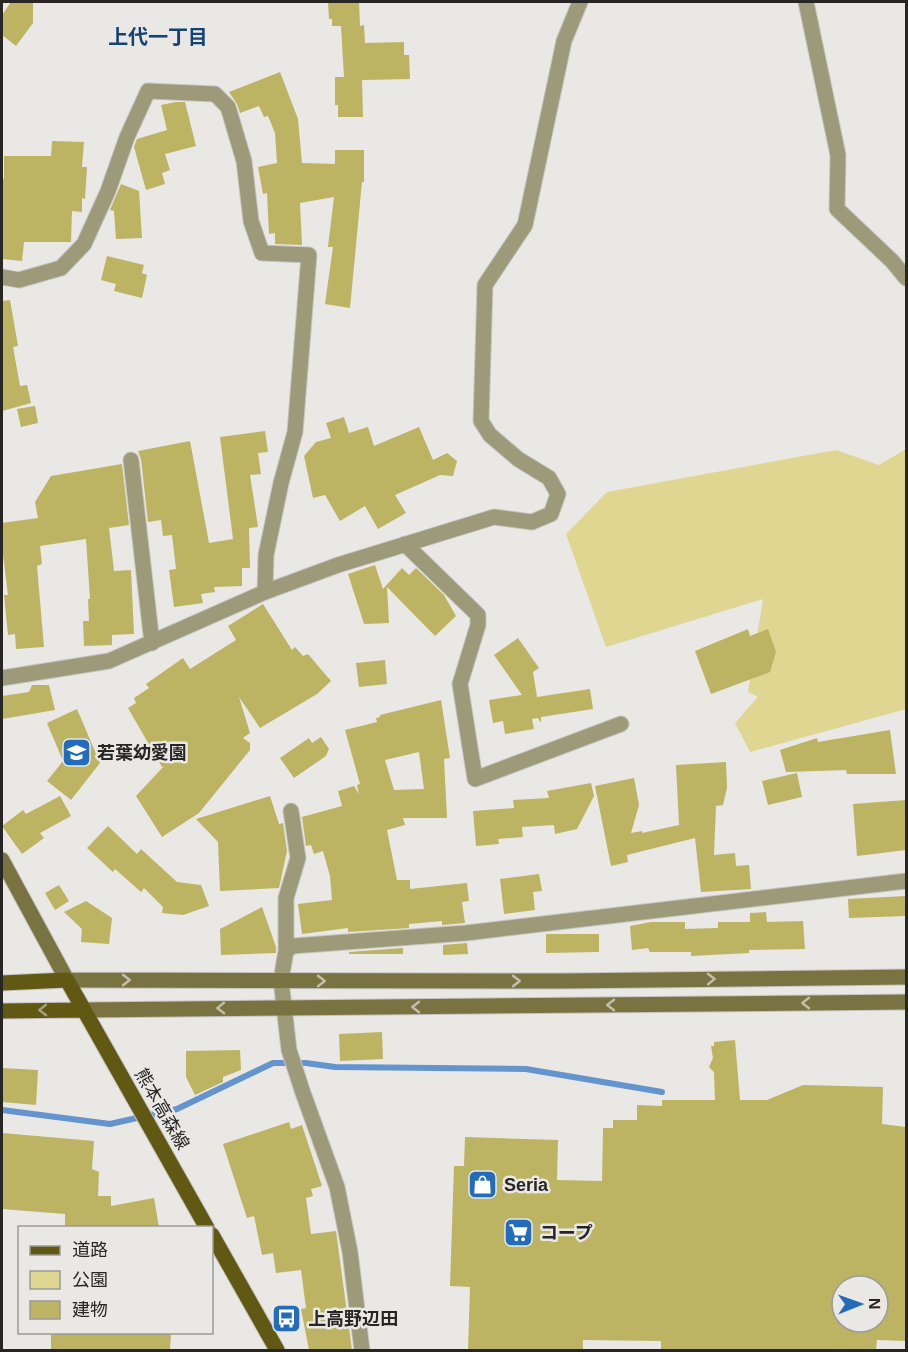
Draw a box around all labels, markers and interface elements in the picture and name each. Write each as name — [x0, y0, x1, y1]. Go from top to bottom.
district label: 上代一丁目 — [108, 26, 208, 48]
school or university icon: 若葉幼愛園 — [60, 737, 92, 769]
place label: 若葉幼愛園 — [97, 743, 187, 763]
one-way arrow — [706, 973, 715, 985]
one-way arrow — [121, 974, 130, 986]
one-way arrow — [316, 975, 325, 987]
one-way arrow — [511, 975, 520, 987]
one-way arrow — [802, 997, 811, 1009]
one-way arrow — [607, 999, 616, 1011]
one-way arrow — [412, 1001, 421, 1013]
one-way arrow — [217, 1002, 226, 1014]
one-way arrow — [38, 1004, 47, 1016]
street label: 熊本高森線 — [131, 1065, 193, 1153]
shop icon: Seria — [467, 1169, 499, 1201]
place label: Seria — [504, 1175, 549, 1195]
supermarket icon: コープ — [503, 1217, 535, 1249]
place label: コープ — [540, 1223, 593, 1243]
legend — [18, 1226, 213, 1334]
text: 道路 — [72, 1240, 108, 1260]
text: 公園 — [72, 1270, 108, 1290]
north arrow — [830, 1274, 890, 1334]
text: N — [866, 1298, 883, 1310]
text: 建物 — [72, 1300, 108, 1320]
bus stop icon: 上高野辺田 — [271, 1303, 303, 1335]
place label: 上高野辺田 — [308, 1309, 398, 1329]

